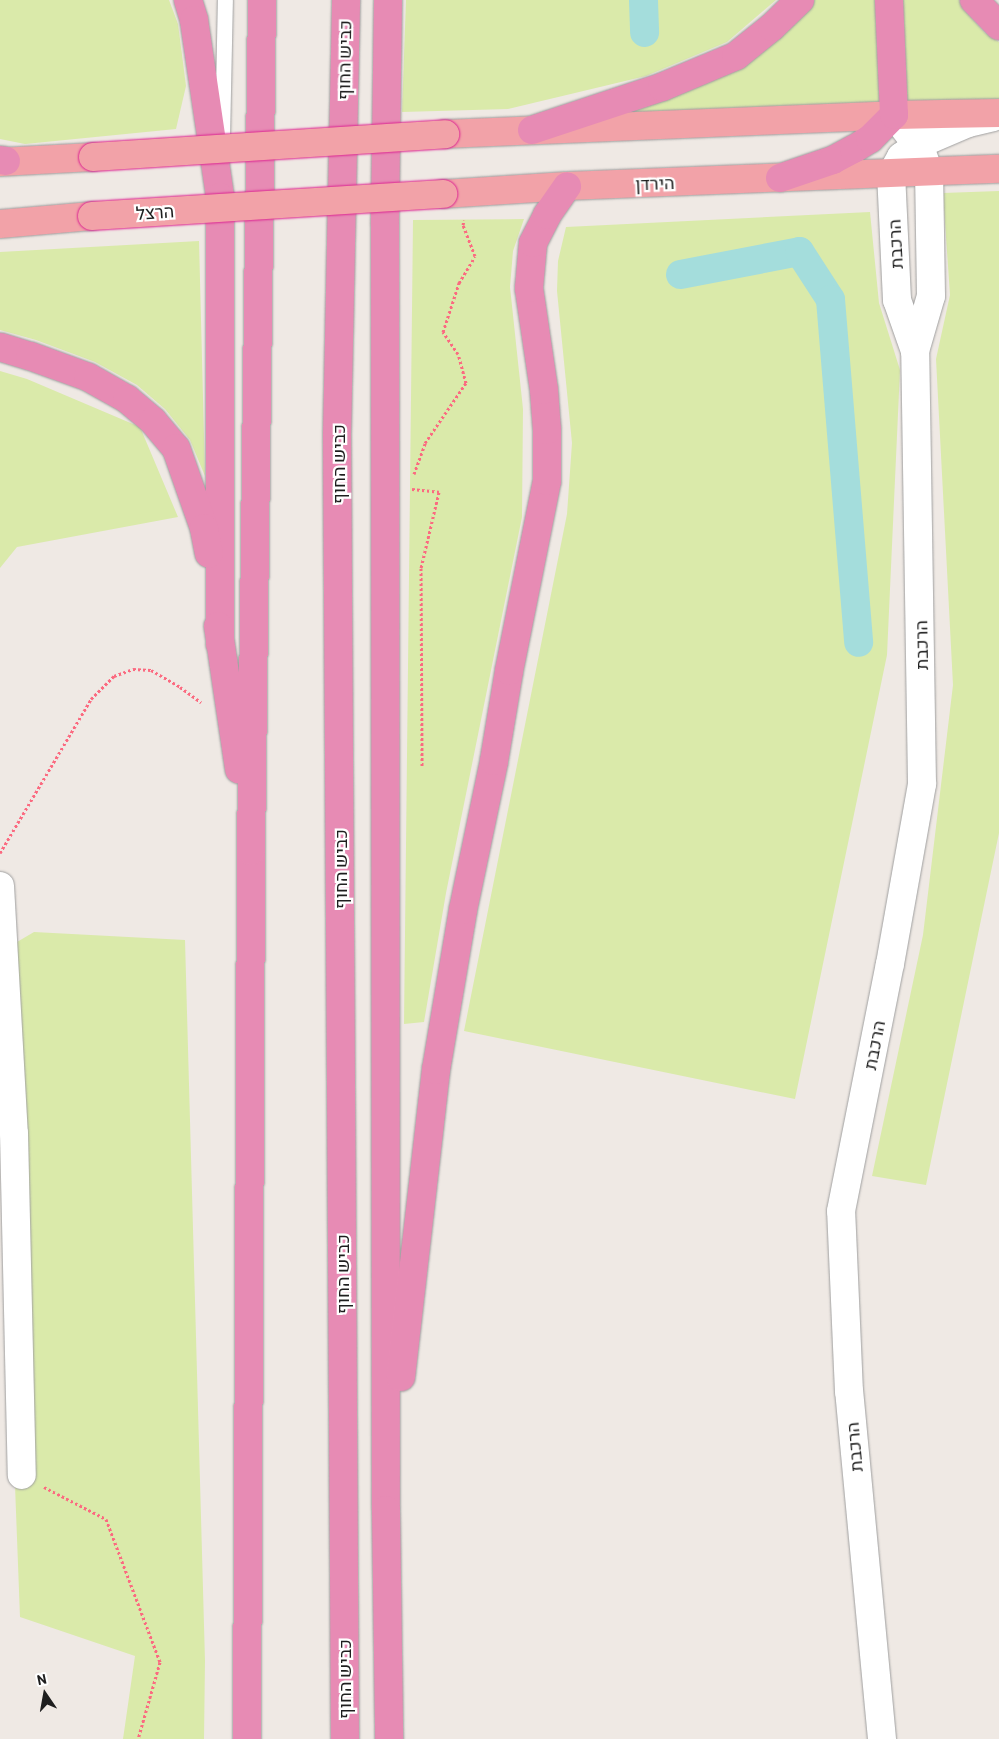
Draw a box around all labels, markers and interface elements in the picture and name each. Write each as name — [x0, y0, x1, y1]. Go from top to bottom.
street label: כביש החוף — [333, 20, 355, 100]
street label: הירדן — [635, 172, 675, 194]
street label: הרצל — [135, 200, 175, 224]
street label: הרכבת — [883, 219, 907, 269]
street label: כביש החוף — [327, 424, 349, 504]
street label: הרכבת — [910, 620, 932, 670]
street label: כביש החוף — [329, 829, 351, 909]
street label: הרכבת — [859, 1018, 889, 1072]
street label: כביש החוף — [331, 1234, 353, 1314]
street label: הרכבת — [841, 1421, 867, 1473]
street label: כביש החוף — [333, 1639, 355, 1719]
north arrow — [20, 1669, 70, 1719]
text: N — [35, 1670, 48, 1688]

